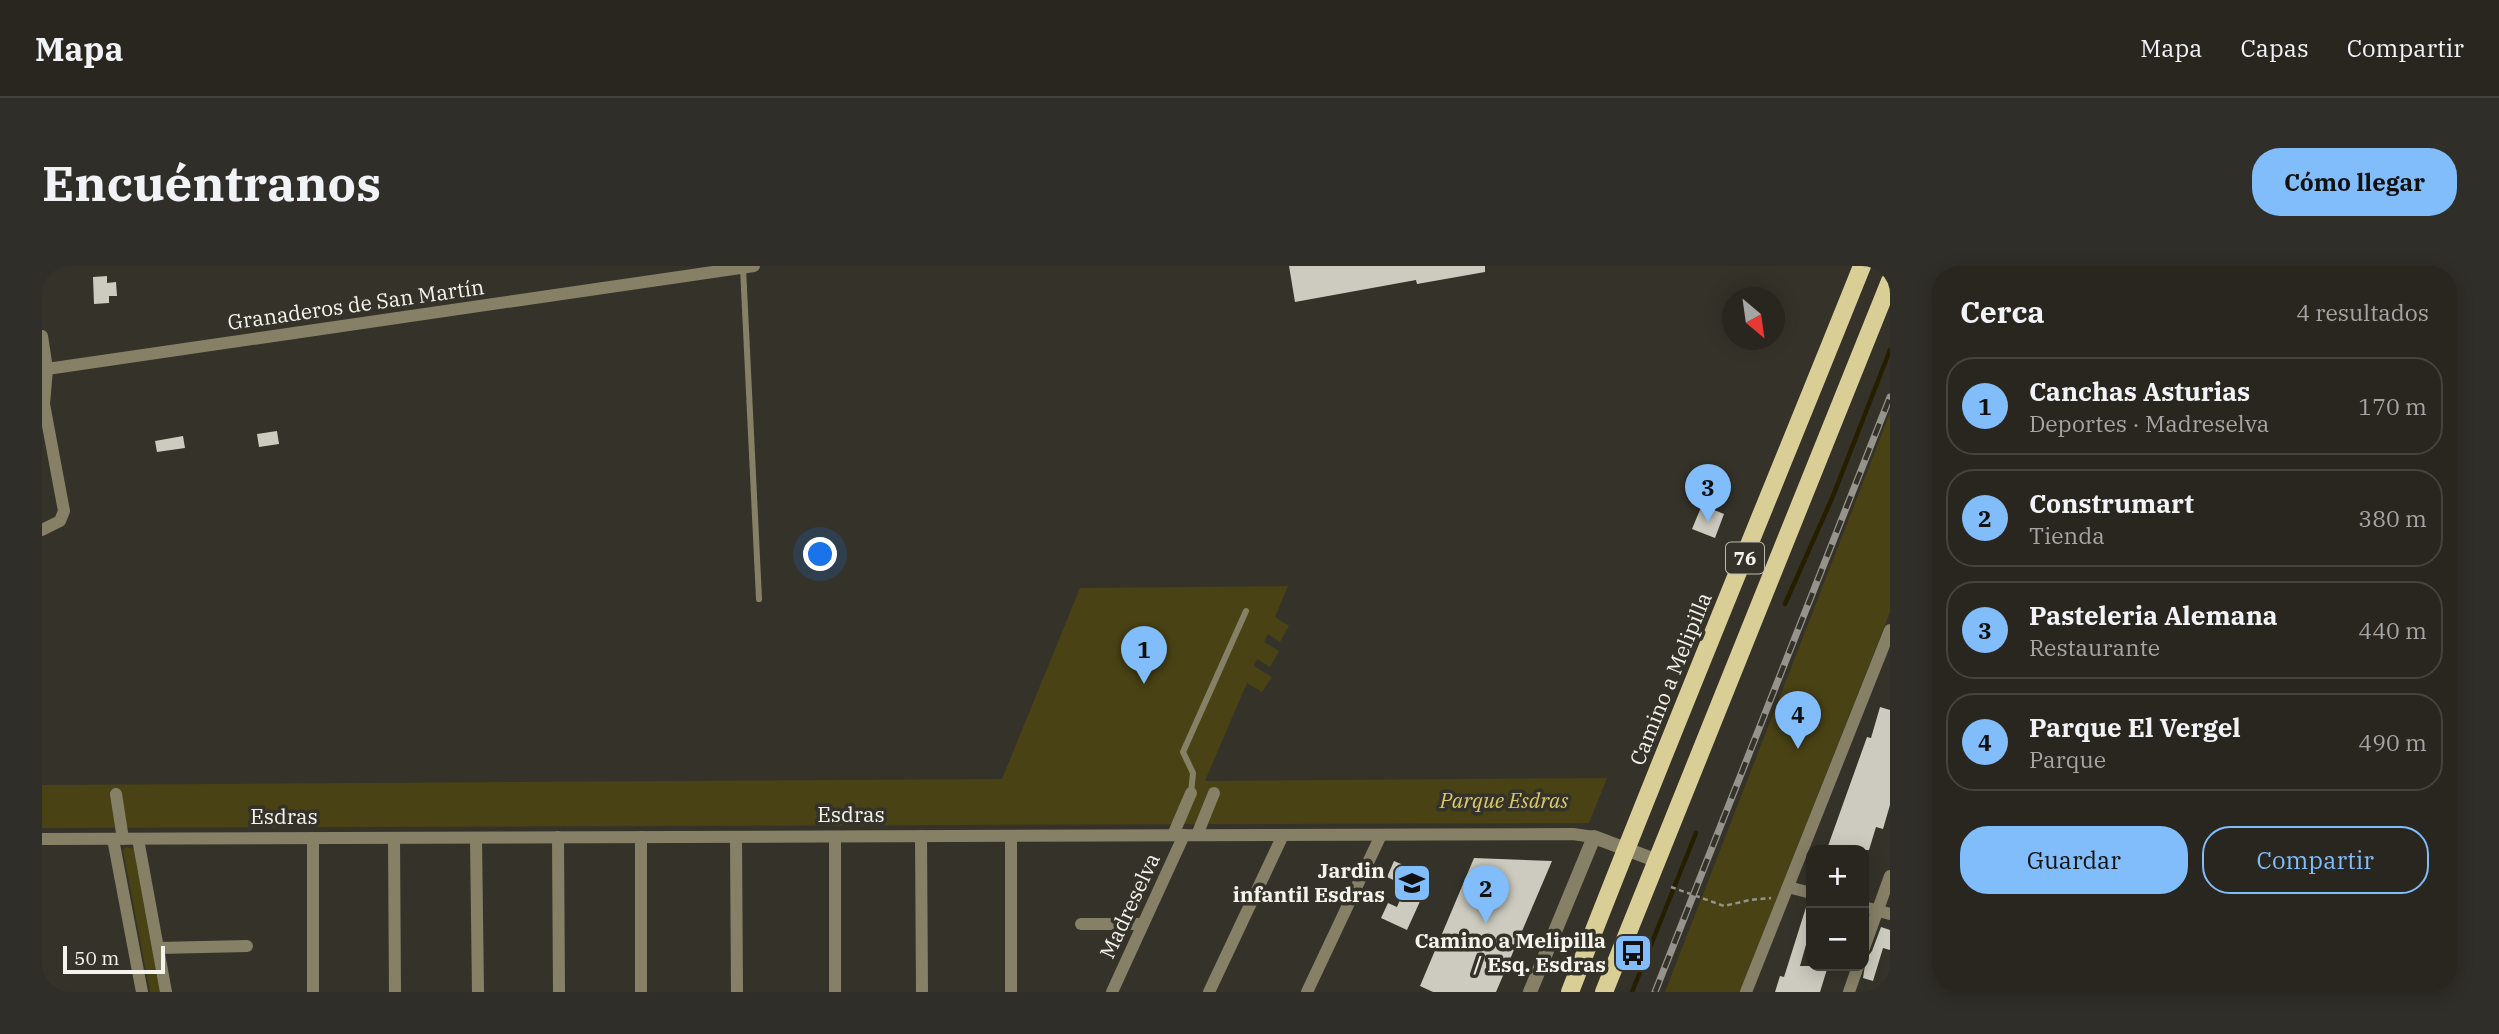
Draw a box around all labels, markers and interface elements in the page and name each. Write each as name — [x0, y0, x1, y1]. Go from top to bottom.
text: Mapa — [35, 27, 123, 70]
text: Mapa — [2140, 32, 2202, 64]
text: Capas — [2240, 32, 2309, 64]
text: Compartir — [2347, 32, 2464, 64]
button: Cómo llegar — [2252, 148, 2457, 216]
text: Encuéntranos — [42, 151, 381, 214]
street label: Granaderos de San Martín — [226, 272, 486, 336]
north arrow — [1722, 287, 1785, 350]
text: Cerca — [1960, 292, 2045, 331]
text: 4 resultados — [2296, 297, 2429, 327]
text: Canchas Asturias — [2029, 374, 2250, 408]
text: 1 — [1978, 391, 1992, 421]
text: 170 m — [2358, 391, 2427, 421]
text: Deportes · Madreselva — [2029, 408, 2269, 438]
pin: 3 — [1685, 464, 1731, 522]
text: Construmart — [2029, 486, 2194, 520]
text: 2 — [1978, 503, 1992, 533]
text: 380 m — [2358, 503, 2427, 533]
text: Tienda — [2029, 520, 2105, 550]
your location — [803, 537, 837, 571]
road number: 76 — [1726, 542, 1764, 574]
street label: Camino a Melipilla — [1623, 588, 1718, 769]
text: Pasteleria Alemana — [2029, 598, 2278, 632]
text: 3 — [1978, 615, 1992, 645]
text: 440 m — [2358, 615, 2427, 645]
pin: 1 — [1121, 626, 1167, 684]
text: Restaurante — [2029, 632, 2160, 662]
pin: 4 — [1775, 691, 1821, 749]
text: Parque El Vergel — [2029, 710, 2241, 744]
text: 4 — [1978, 727, 1992, 757]
text: 490 m — [2358, 727, 2427, 757]
text: Parque — [2029, 744, 2106, 774]
park label: Parque Esdras — [1439, 786, 1568, 814]
street label: Esdras — [817, 800, 885, 828]
street label: Esdras — [250, 802, 318, 830]
button: Guardar — [1960, 826, 2188, 894]
button: Compartir — [2202, 826, 2429, 894]
map controls — [1806, 845, 1869, 971]
button: + — [1806, 845, 1869, 908]
street label: Madreselva — [1092, 848, 1166, 963]
place label: Jardin infantil Esdras — [1233, 856, 1385, 908]
school or university icon: Jardin infantil Esdras — [1391, 862, 1433, 904]
pin: 2 — [1463, 865, 1509, 923]
button: − — [1806, 908, 1869, 971]
place label: Camino a Melipilla / Esq. Esdras — [1414, 926, 1606, 978]
bus stop icon: Camino a Melipilla / Esq. Esdras — [1612, 932, 1654, 974]
scale bar — [63, 943, 164, 975]
text: 50 m — [74, 946, 119, 970]

